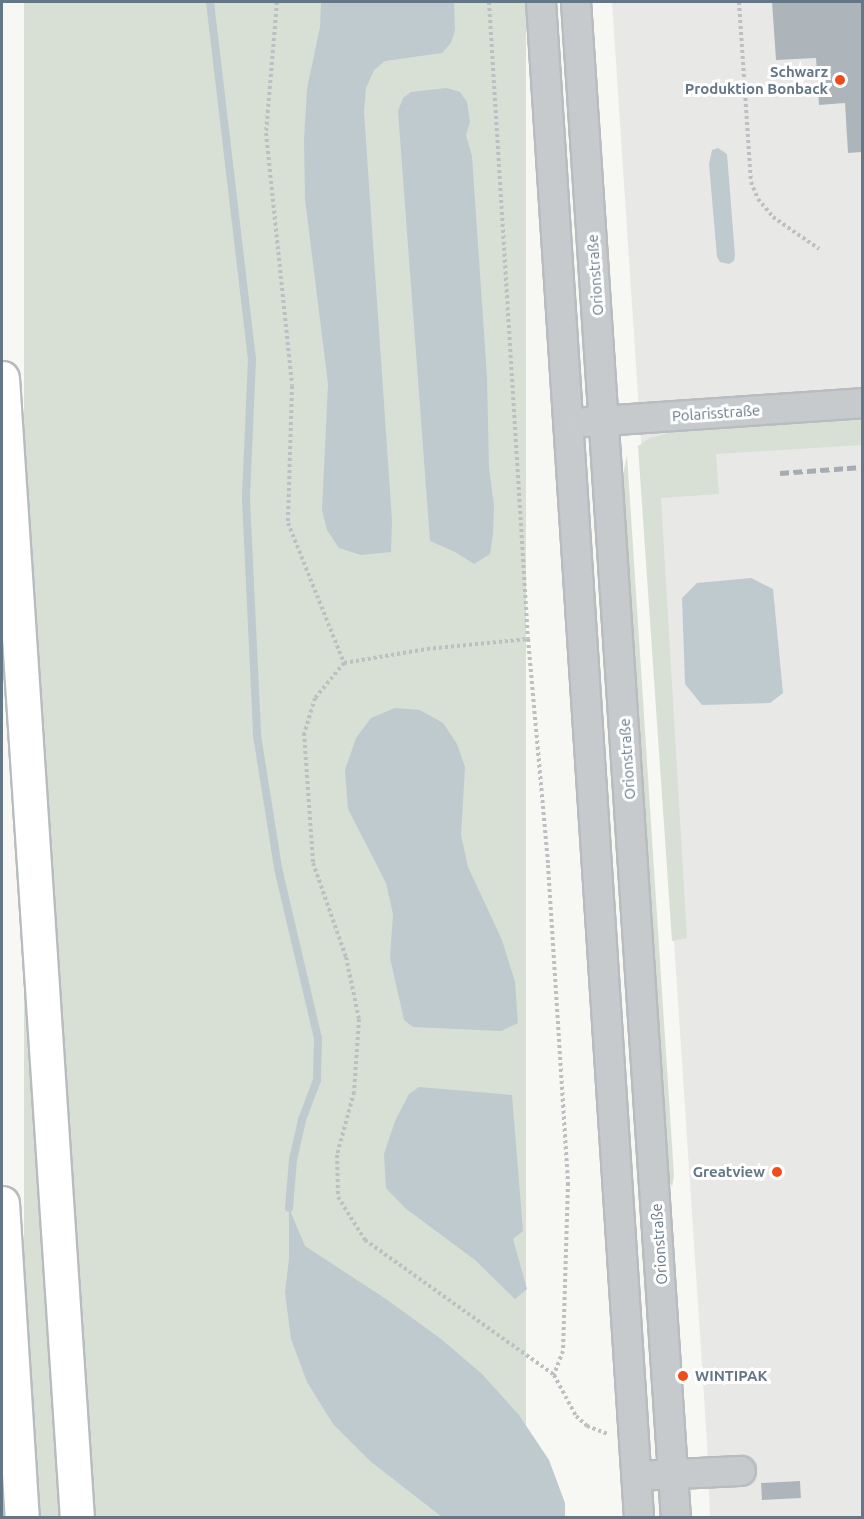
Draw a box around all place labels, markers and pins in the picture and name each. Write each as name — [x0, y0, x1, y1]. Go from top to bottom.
place label: Schwarz Produktion Bonback — [685, 62, 828, 97]
marker: Schwarz Produktion Bonback — [833, 73, 847, 87]
place label: Greatview — [693, 1163, 765, 1181]
marker: Greatview — [770, 1165, 784, 1179]
place label: WINTIPAK — [695, 1367, 767, 1385]
marker: WINTIPAK — [676, 1369, 690, 1383]

